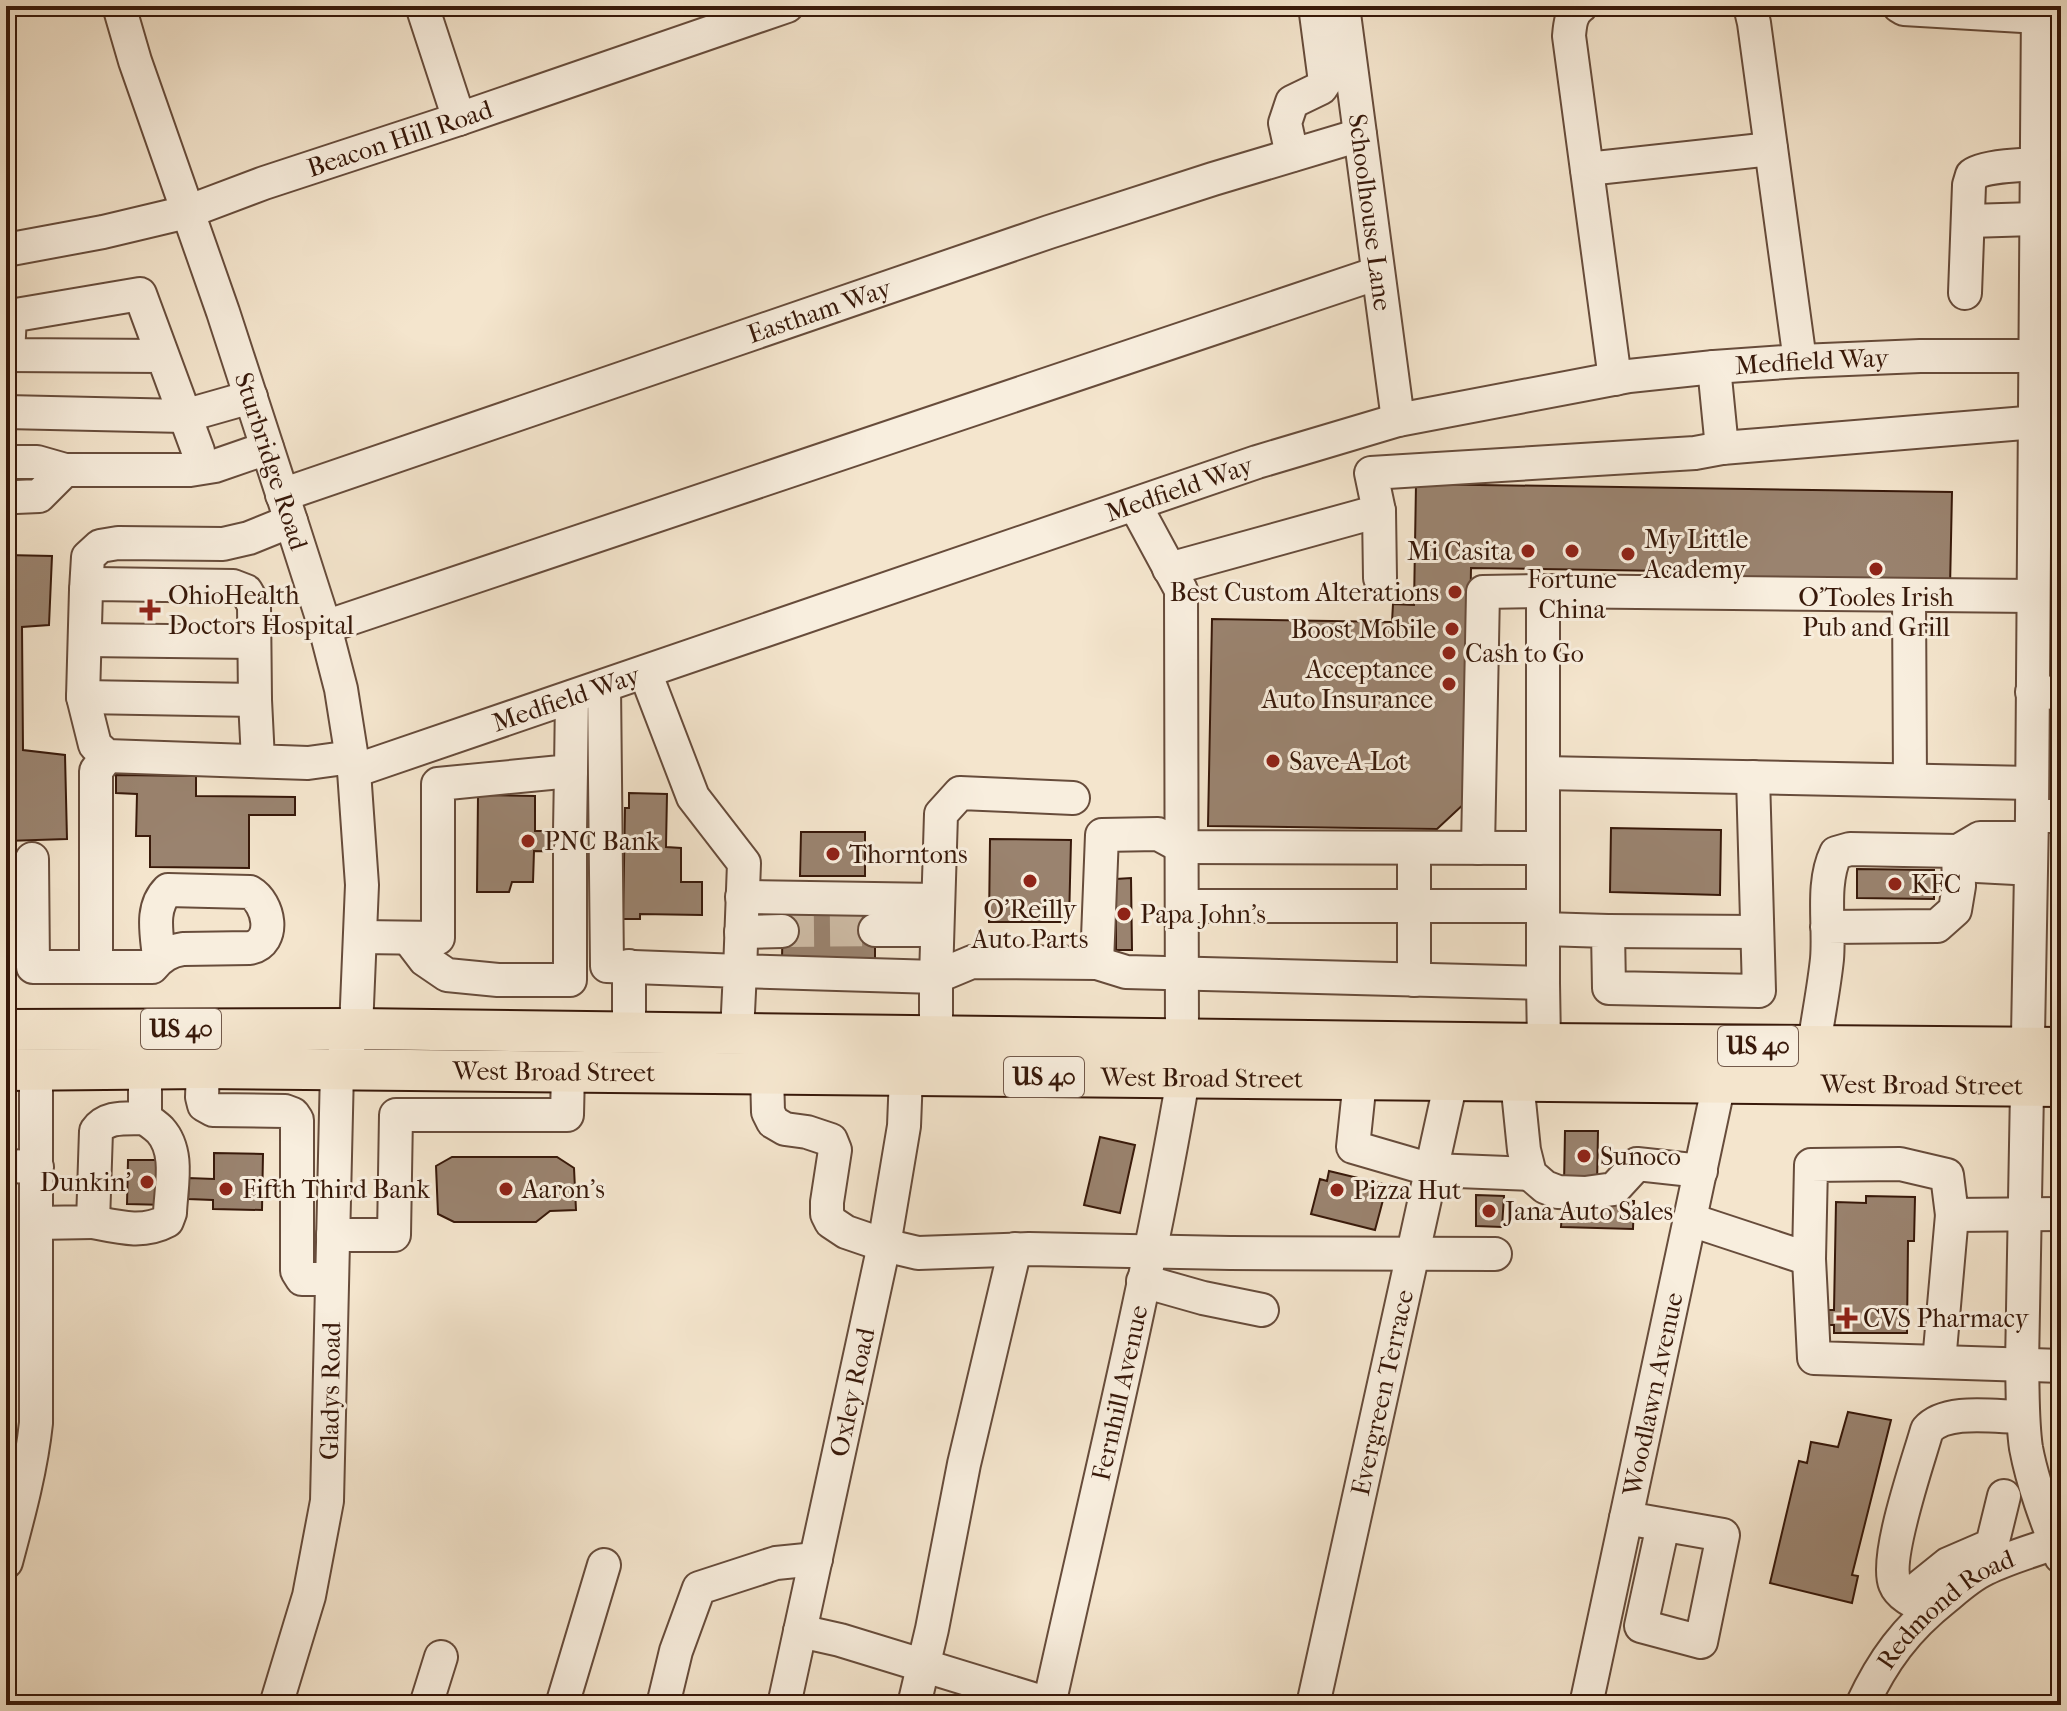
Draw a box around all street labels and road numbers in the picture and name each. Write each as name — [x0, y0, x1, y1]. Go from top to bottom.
street label: Beacon Hill Road — [303, 93, 497, 184]
street label: Schoolhouse Lane — [1341, 112, 1398, 313]
street label: Eastham Way — [744, 272, 896, 350]
street label: Medfield Way — [1734, 342, 1890, 382]
street label: Sturbridge Road — [228, 368, 315, 555]
street label: Medfield Way — [1101, 449, 1258, 529]
street label: Medfield Way — [488, 659, 645, 739]
road number: US 40 — [141, 1009, 221, 1049]
road number: US 40 — [1718, 1026, 1798, 1066]
street label: West Broad Street — [452, 1055, 656, 1088]
road number: US 40 — [1004, 1057, 1084, 1097]
street label: West Broad Street — [1100, 1062, 1304, 1095]
street label: West Broad Street — [1819, 1069, 2024, 1102]
street label: Evergreen Terrace — [1345, 1287, 1420, 1499]
street label: Woodlawn Avenue — [1616, 1290, 1690, 1500]
street label: Fernhill Avenue — [1085, 1302, 1155, 1484]
street label: Gladys Road — [314, 1321, 347, 1460]
street label: Oxley Road — [823, 1324, 882, 1460]
street label: Redmond Road — [1870, 1543, 2019, 1675]

